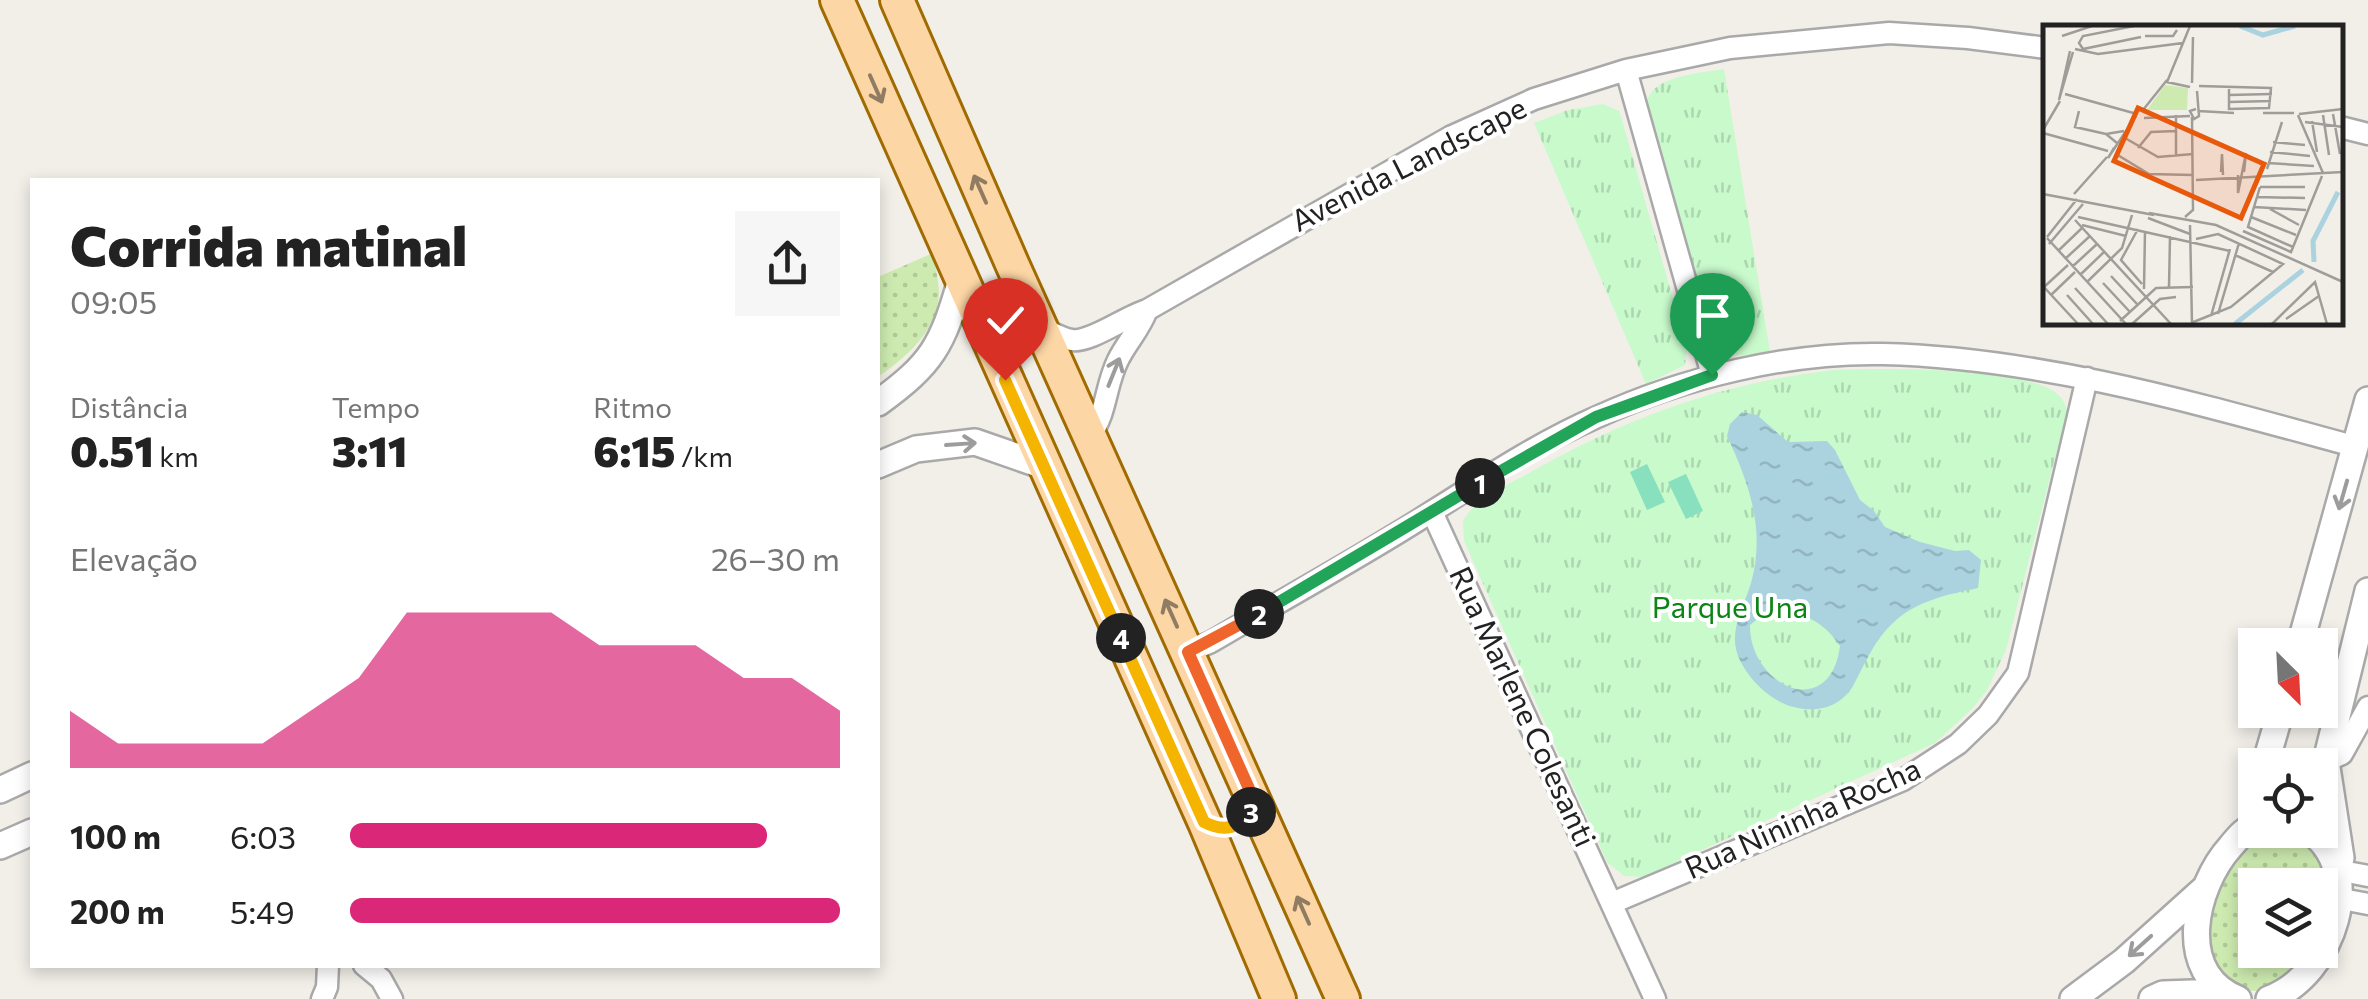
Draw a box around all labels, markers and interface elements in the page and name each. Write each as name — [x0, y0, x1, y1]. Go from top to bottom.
inset map — [2043, 25, 2343, 325]
one-way arrow — [868, 73, 887, 103]
street label: Avenida Landscape — [1284, 87, 1532, 238]
one-way arrow — [970, 174, 988, 205]
text: Corrida matinal — [70, 210, 467, 277]
button: share — [735, 211, 840, 316]
pin — [1670, 273, 1755, 376]
pin — [963, 278, 1048, 381]
text: 09:05 — [70, 281, 157, 321]
icon: arrive — [1685, 288, 1740, 343]
icon: check — [978, 293, 1033, 348]
one-way arrow — [1106, 357, 1124, 388]
text: Distância — [70, 390, 188, 424]
text: Tempo — [332, 390, 420, 424]
text: Ritmo — [593, 390, 672, 424]
text: 0.51 — [70, 424, 154, 476]
text: 3:11 — [332, 424, 407, 476]
text: 6:15 — [593, 424, 676, 476]
one-way arrow — [944, 435, 977, 454]
text: km — [154, 439, 199, 473]
text: /km — [676, 439, 733, 473]
pin: 1 — [1455, 458, 1505, 508]
text: 1 — [1474, 466, 1486, 500]
one-way arrow — [2333, 479, 2351, 510]
text: Elevação — [70, 538, 198, 578]
text: 26–30 m — [711, 538, 840, 578]
street label: Rua Marlene Colesanti — [1443, 560, 1605, 852]
park label: Parque Una — [1652, 587, 1808, 624]
pin: 2 — [1234, 589, 1284, 639]
text: 2 — [1251, 597, 1267, 631]
one-way arrow — [1160, 599, 1179, 629]
pin: 4 — [1096, 613, 1146, 663]
text: 4 — [1112, 621, 1130, 655]
north arrow — [2238, 628, 2338, 728]
map controls — [2238, 628, 2338, 968]
street label: Rua Nininha Rocha — [1678, 748, 1925, 885]
button: locate — [2238, 748, 2338, 848]
pin: 3 — [1226, 787, 1276, 837]
text: 3 — [1243, 795, 1259, 829]
text: 100 m — [70, 816, 161, 856]
text: 6:03 — [230, 816, 296, 856]
button: layers — [2238, 868, 2338, 968]
text: 200 m — [70, 891, 165, 931]
text: 5:49 — [230, 891, 295, 931]
one-way arrow — [1293, 895, 1311, 926]
one-way arrow — [2128, 935, 2153, 958]

